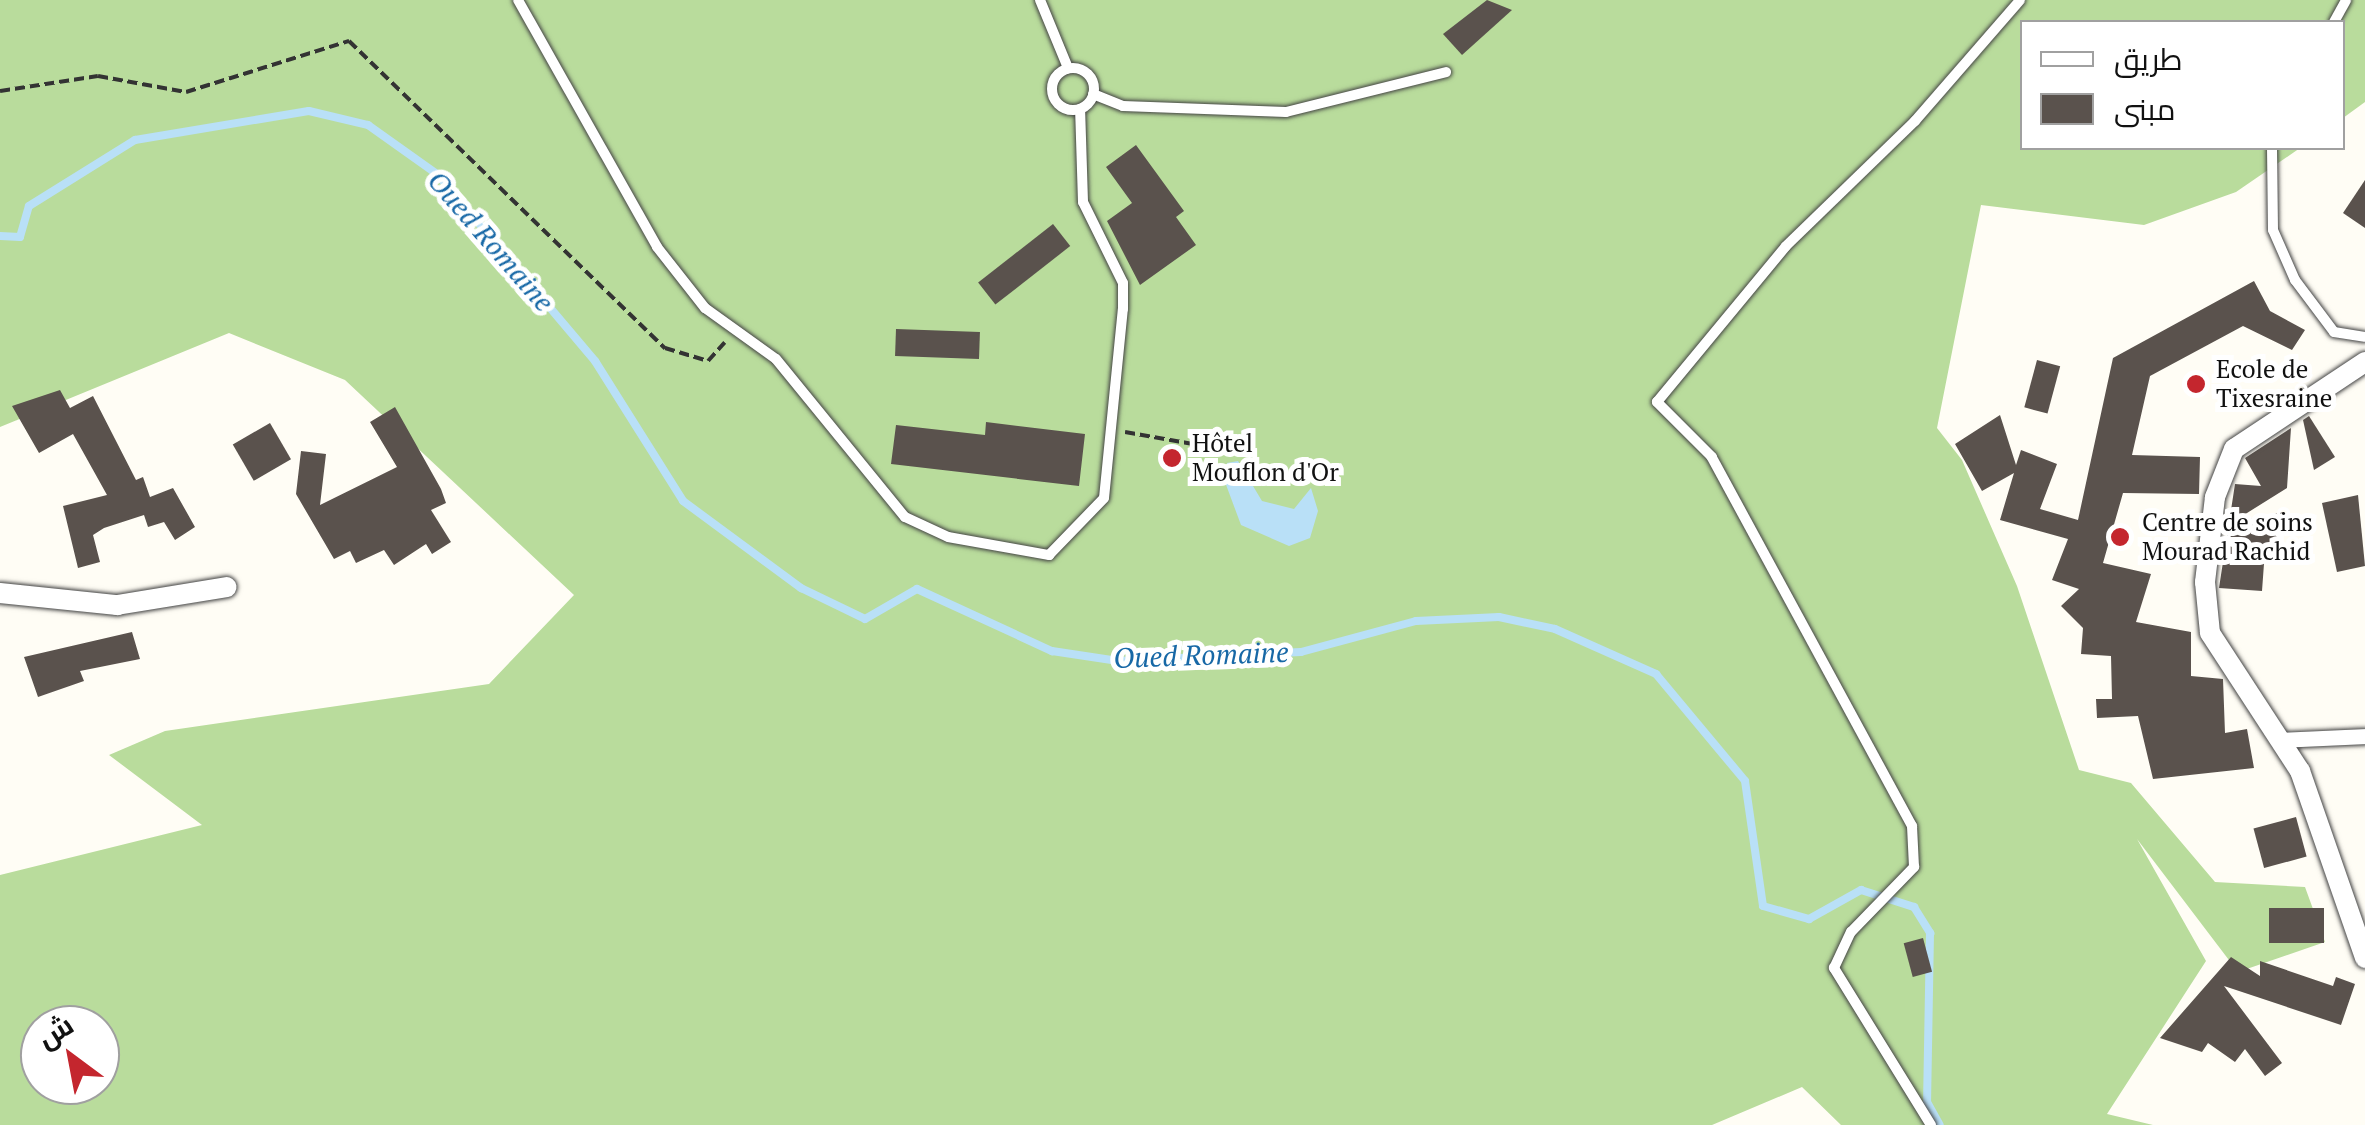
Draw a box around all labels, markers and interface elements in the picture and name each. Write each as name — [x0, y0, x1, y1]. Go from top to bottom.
legend — [2020, 20, 2345, 150]
text: طريق — [2114, 39, 2183, 79]
text: مبنى — [2114, 89, 2175, 129]
water label: Oued Romaine — [421, 164, 561, 318]
place label: Ecole de Tixesraine — [2216, 355, 2332, 414]
marker: Ecole de Tixesraine — [2185, 373, 2207, 395]
place label: Hôtel Mouflon d'Or — [1192, 429, 1339, 488]
marker: Hôtel Mouflon d'Or — [1161, 447, 1183, 469]
place label: Centre de soins Mourad Rachid — [2142, 508, 2313, 567]
marker: Centre de soins Mourad Rachid — [2107, 524, 2133, 550]
water label: Oued Romaine — [1113, 635, 1289, 675]
north arrow — [20, 1005, 120, 1105]
text: ش — [30, 1006, 80, 1056]

